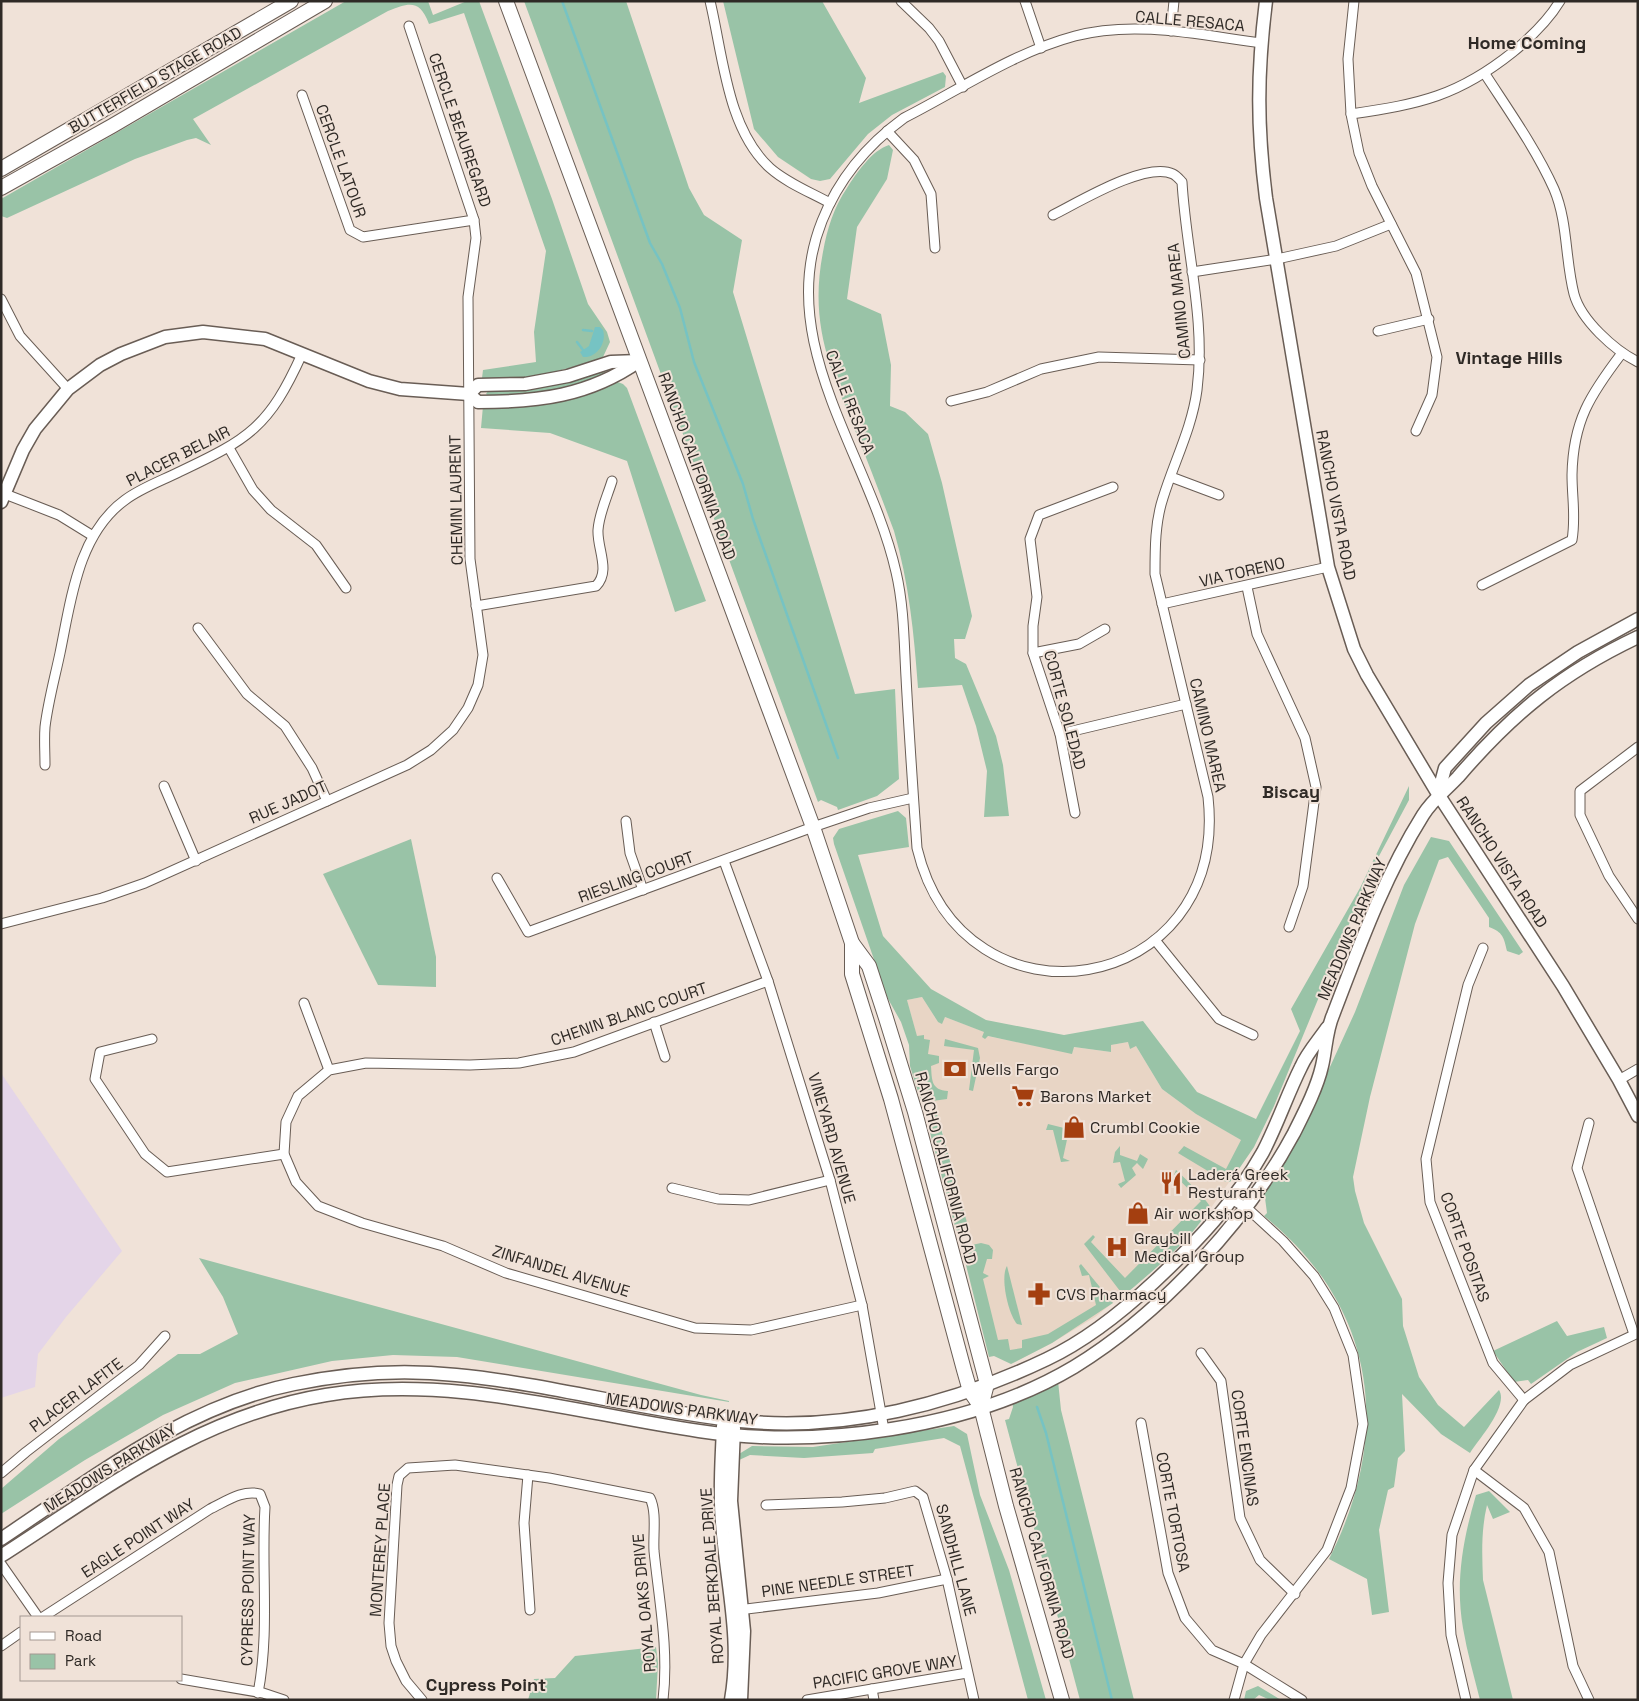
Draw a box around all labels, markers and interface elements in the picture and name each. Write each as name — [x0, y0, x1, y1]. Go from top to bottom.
street label: CALLE RESACA — [1134, 6, 1246, 36]
street label: BUTTERFIELD STAGE ROAD — [65, 22, 245, 138]
district label: Home Coming — [1468, 31, 1586, 54]
street label: CERCLE BEAUREGARD — [424, 50, 496, 210]
street label: CERCLE LATOUR — [311, 101, 371, 221]
street label: CAMINO MAREA — [1162, 242, 1196, 360]
district label: Vintage Hills — [1455, 346, 1563, 369]
street label: CALLE RESACA — [821, 347, 879, 457]
street label: RANCHO CALIFORNIA ROAD — [653, 369, 741, 563]
street label: PLACER BELAIR — [122, 421, 234, 491]
street label: RANCHO VISTA ROAD — [1311, 428, 1361, 582]
street label: CHEMIN LAURENT — [444, 434, 468, 566]
street label: VIA TORENO — [1197, 552, 1287, 592]
street label: CORTE SOLEDAD — [1039, 648, 1091, 772]
street label: CAMINO MAREA — [1185, 676, 1231, 794]
street label: RUE JADOT — [246, 775, 330, 829]
district label: Biscay — [1262, 780, 1320, 803]
street label: RANCHO VISTA ROAD — [1452, 792, 1552, 932]
street label: RIESLING COURT — [575, 846, 697, 908]
street label: MEADOWS PARKWAY — [1312, 854, 1392, 1003]
street label: CHENIN BLANC COURT — [548, 977, 710, 1051]
bank icon: Wells Fargo — [942, 1056, 968, 1082]
place label: Wells Fargo — [972, 1059, 1059, 1080]
street label: RANCHO CALIFORNIA ROAD — [910, 1069, 982, 1267]
street label: VINEYARD AVENUE — [803, 1070, 861, 1206]
supermarket icon: Barons Market — [1010, 1083, 1036, 1109]
place label: Barons Market — [1040, 1086, 1152, 1107]
shop icon: Crumbl Cookie — [1061, 1114, 1087, 1140]
place label: Crumbl Cookie — [1090, 1117, 1200, 1138]
place label: Laderá Greek Resturant — [1188, 1164, 1289, 1203]
restaurant icon: Laderá Greek Resturant — [1158, 1170, 1184, 1196]
street label: CORTE POSITAS — [1435, 1189, 1495, 1305]
shop icon: Air workshop — [1125, 1200, 1151, 1226]
place label: Air workshop — [1154, 1203, 1254, 1224]
place label: Graybill Medical Group — [1134, 1228, 1245, 1267]
hospital icon: Graybill Medical Group — [1104, 1234, 1130, 1260]
street label: ZINFANDEL AVENUE — [490, 1240, 632, 1302]
pharmacy icon: CVS Pharmacy — [1026, 1281, 1052, 1307]
place label: CVS Pharmacy — [1056, 1284, 1167, 1305]
street label: PLACER LAFITE — [25, 1353, 127, 1437]
street label: MEADOWS PARKWAY — [605, 1388, 759, 1430]
street label: CORTE ENCINAS — [1226, 1388, 1264, 1508]
street label: MEADOWS PARKWAY — [40, 1418, 181, 1517]
street label: CORTE TORTOSA — [1151, 1450, 1195, 1574]
street label: RANCHO CALIFORNIA ROAD — [1005, 1465, 1079, 1661]
street label: MONTEREY PLACE — [365, 1482, 395, 1618]
street label: ROYAL BERKDALE DRIVE — [695, 1487, 729, 1665]
street label: EAGLE POINT WAY — [77, 1493, 199, 1583]
street label: SANDHILL LANE — [931, 1502, 981, 1618]
street label: CYPRESS POINT WAY — [236, 1513, 260, 1666]
street label: ROYAL OAKS DRIVE — [627, 1533, 661, 1673]
street label: PINE NEEDLE STREET — [760, 1560, 916, 1602]
legend — [20, 1616, 182, 1681]
text: Road — [65, 1626, 102, 1645]
street label: PACIFIC GROVE WAY — [811, 1650, 959, 1694]
text: Park — [65, 1651, 96, 1670]
district label: Cypress Point — [426, 1673, 546, 1696]

